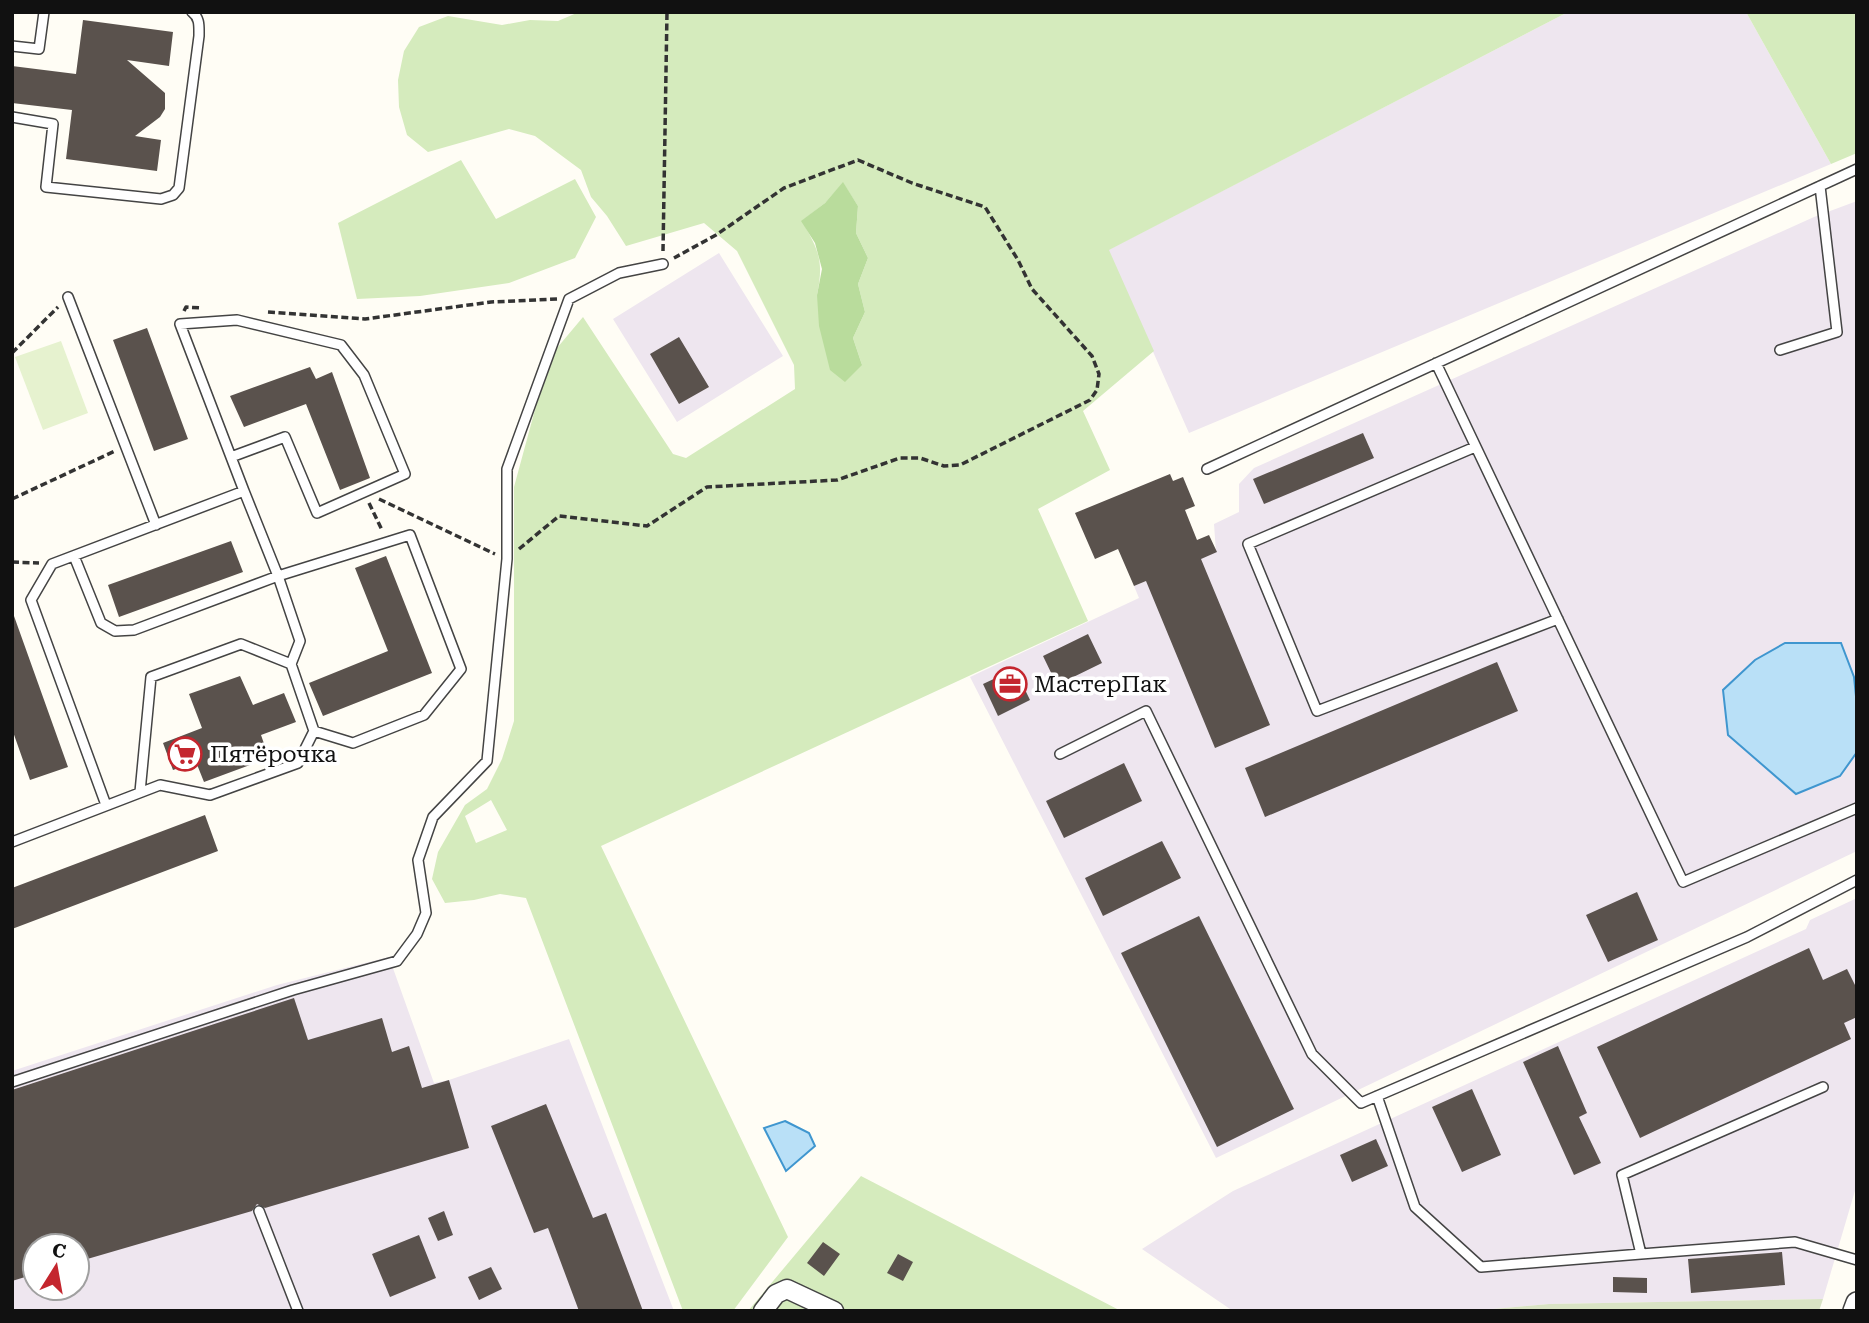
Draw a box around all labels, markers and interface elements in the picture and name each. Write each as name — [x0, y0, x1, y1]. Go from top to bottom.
office icon: МастерПак — [991, 665, 1029, 703]
place label: МастерПак — [1034, 671, 1167, 698]
supermarket icon: Пятёрочка — [166, 735, 204, 773]
place label: Пятёрочка — [210, 741, 337, 768]
north arrow — [21, 1232, 91, 1302]
text: С — [50, 1238, 68, 1263]

